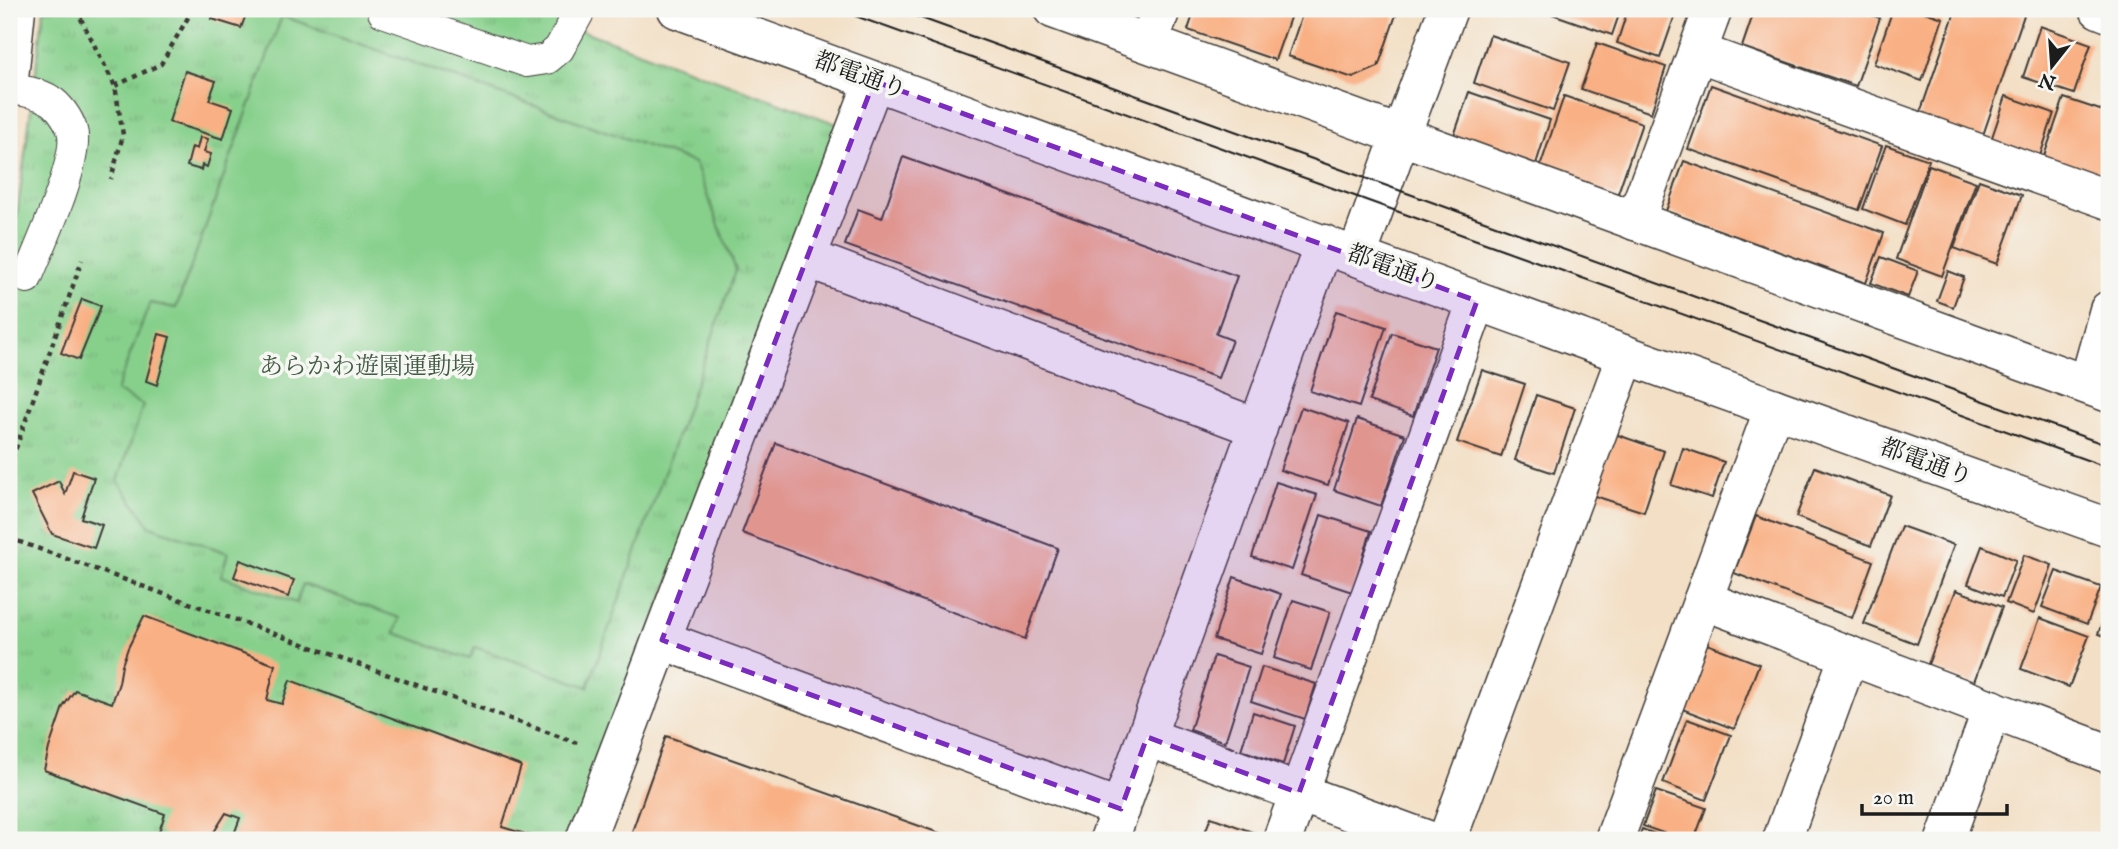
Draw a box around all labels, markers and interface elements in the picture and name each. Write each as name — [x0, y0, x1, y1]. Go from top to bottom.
north arrow — [2016, 32, 2086, 102]
street label: 都電通り — [810, 45, 910, 107]
text: N — [2036, 66, 2060, 95]
street label: 都電通り — [1343, 238, 1443, 300]
park label: あらかわ遊園運動場 — [259, 352, 475, 383]
street label: 都電通り — [1876, 432, 1976, 494]
scale bar — [1862, 772, 2008, 816]
text: 20 m — [1873, 785, 1914, 812]

